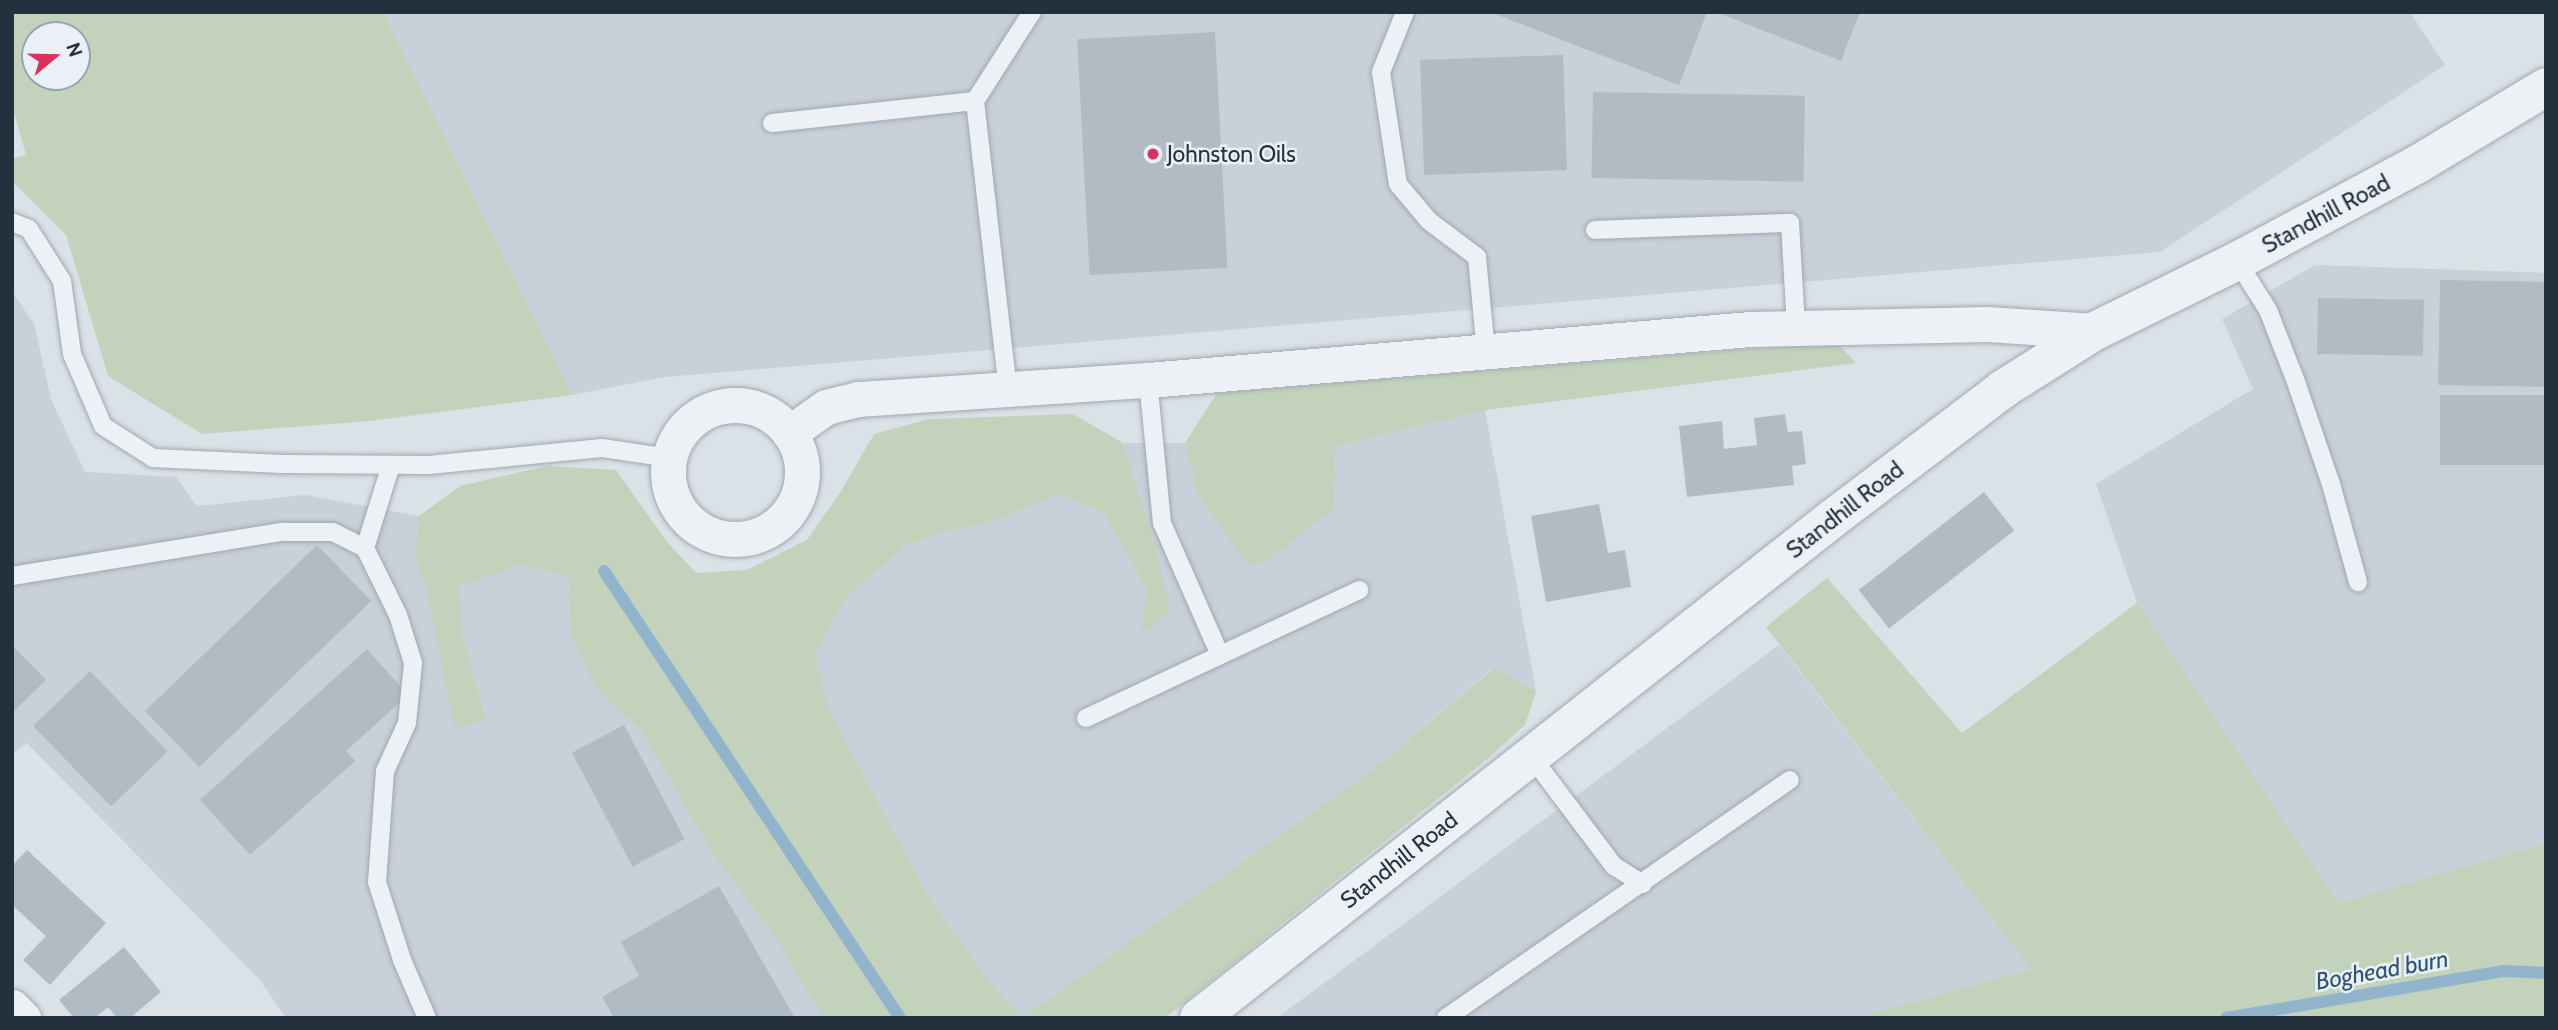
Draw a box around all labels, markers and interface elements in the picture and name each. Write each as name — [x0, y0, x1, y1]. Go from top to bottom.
north arrow — [21, 21, 91, 91]
text: N — [61, 40, 87, 60]
place label: Johnston Oils — [1167, 140, 1296, 168]
marker: Johnston Oils — [1145, 146, 1161, 162]
street label: Standhill Road — [2257, 169, 2395, 259]
street label: Standhill Road — [1781, 456, 1909, 564]
street label: Standhill Road — [1335, 806, 1463, 914]
water label: Boghead burn — [2313, 944, 2451, 996]

